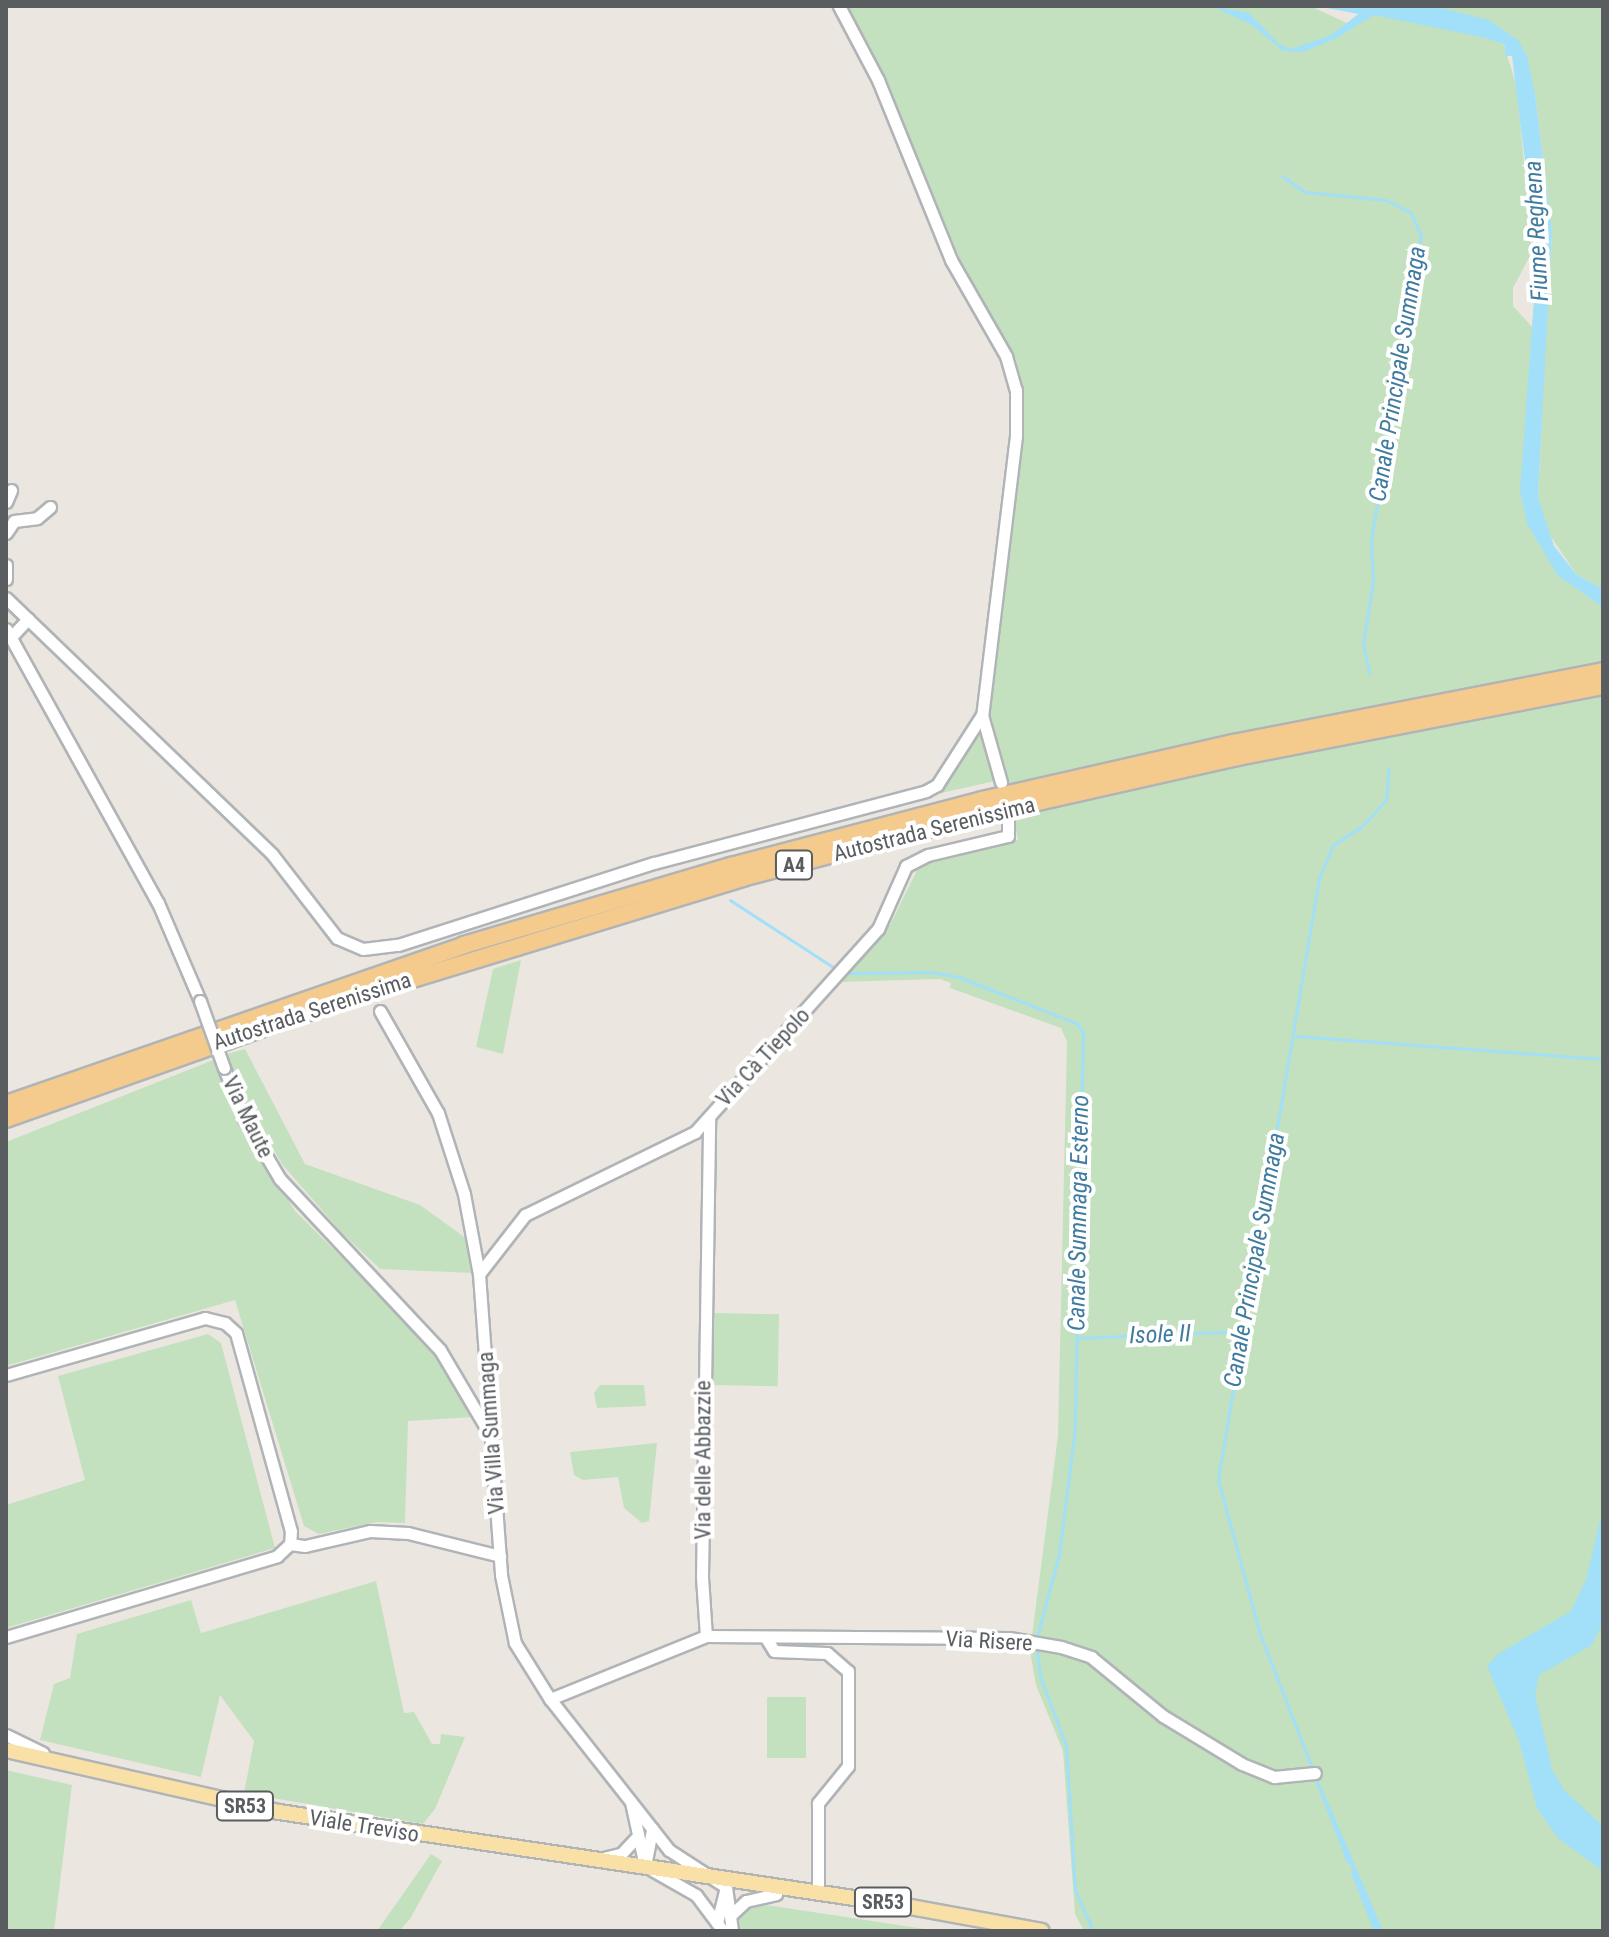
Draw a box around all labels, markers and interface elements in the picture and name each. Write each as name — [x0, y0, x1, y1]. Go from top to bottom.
water label: Fiume Reghena — [1519, 160, 1555, 302]
water label: Canale Principale Summaga — [1364, 244, 1432, 504]
street label: Autostrada Serenissima — [830, 791, 1038, 867]
road number: A4 — [774, 849, 814, 881]
street label: Autostrada Serenissima — [210, 966, 414, 1056]
street label: Via Cà Tiepolo — [710, 1002, 816, 1112]
street label: Via Maute — [217, 1072, 279, 1162]
water label: Canale Summaga Esterno — [1063, 1095, 1095, 1331]
water label: Canale Principale Summaga — [1218, 1131, 1292, 1389]
water label: Isole II — [1129, 1320, 1191, 1350]
street label: Via Villa Summaga — [472, 1351, 510, 1515]
street label: Via delle Abbazzie — [690, 1380, 716, 1540]
street label: Via Risere — [945, 1626, 1033, 1656]
road number: SR53 — [215, 1790, 275, 1822]
street label: Viale Treviso — [307, 1804, 421, 1848]
road number: SR53 — [853, 1886, 913, 1918]

